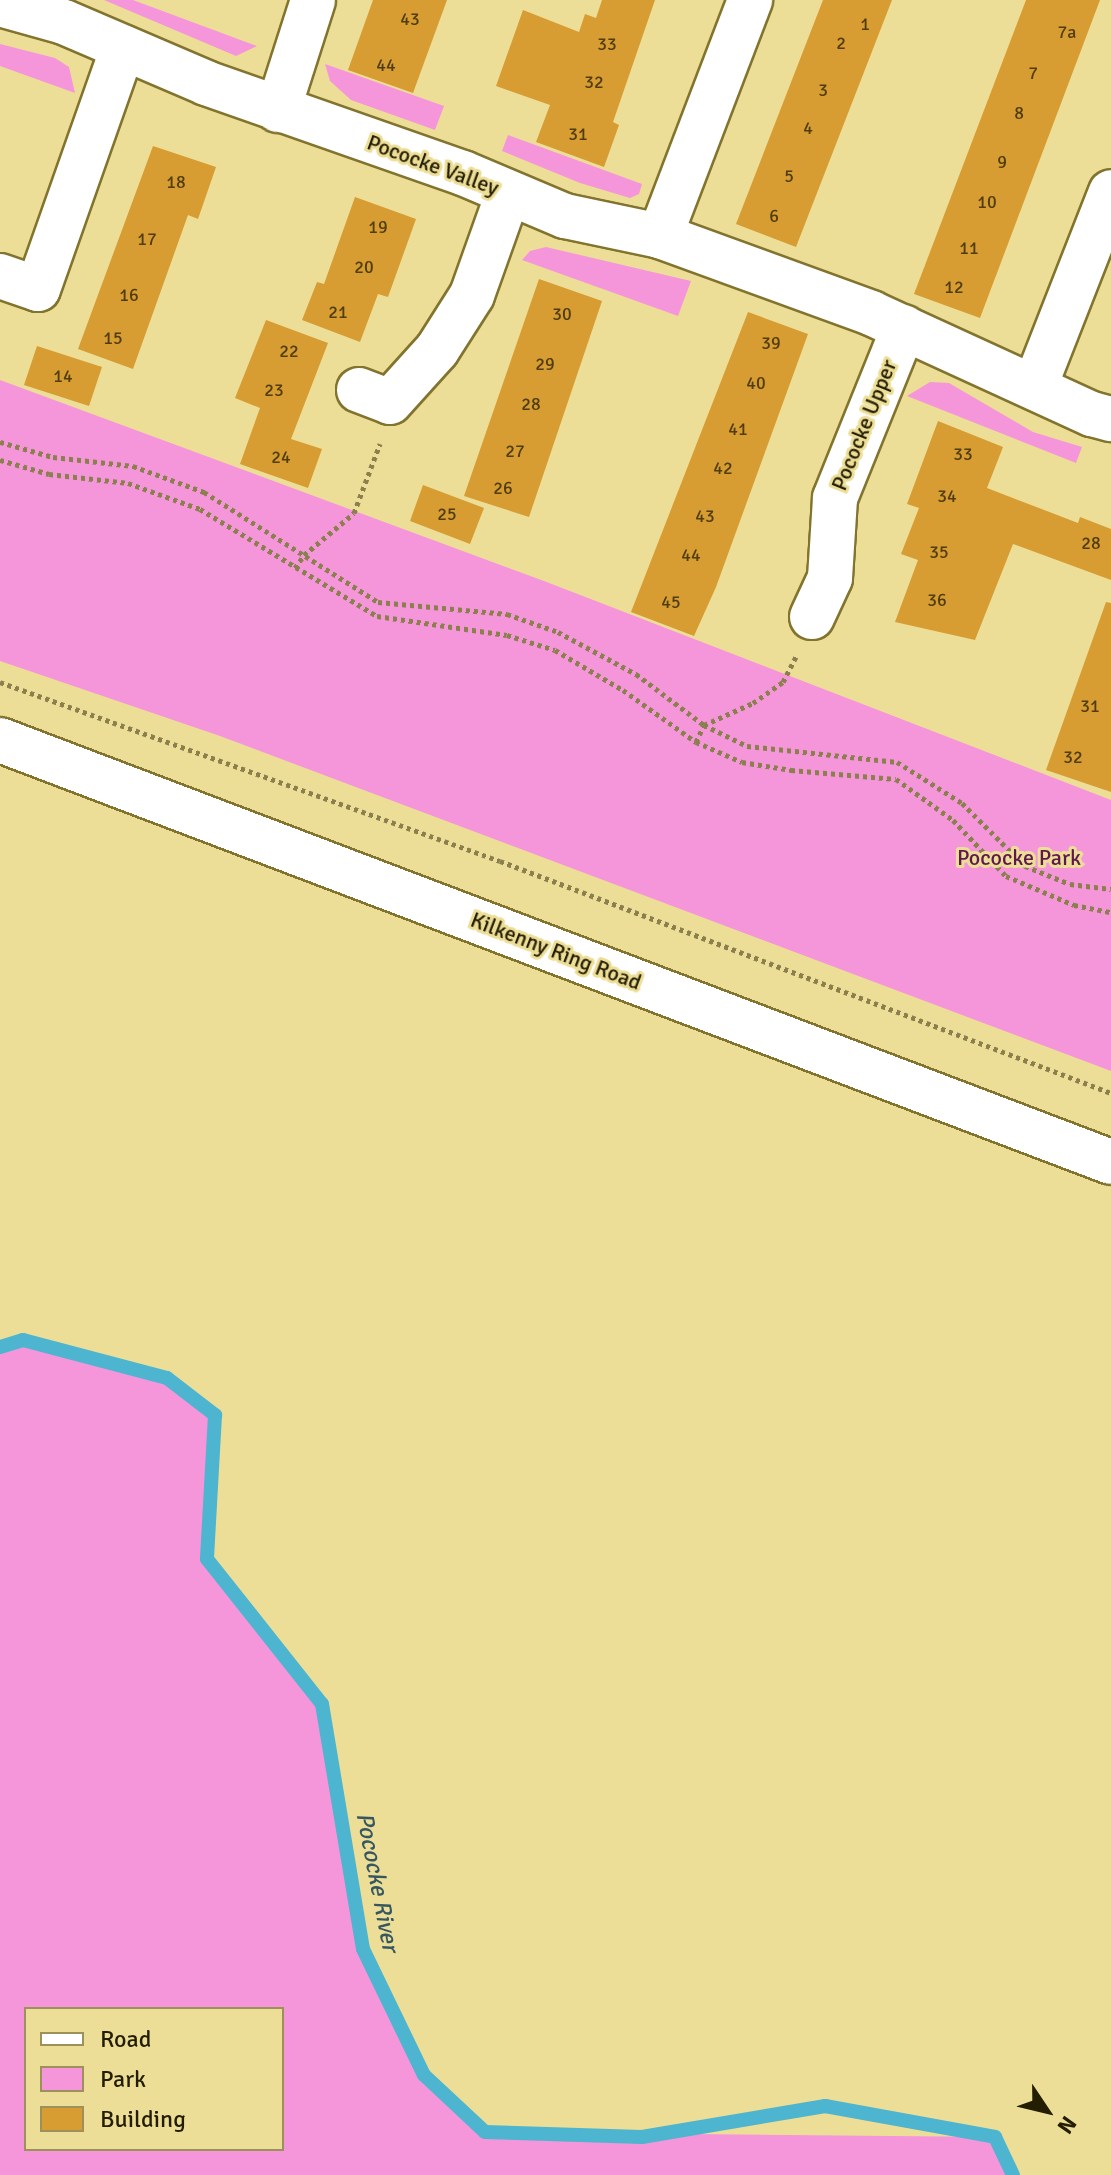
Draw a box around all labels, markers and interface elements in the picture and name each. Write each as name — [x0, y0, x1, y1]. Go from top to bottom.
house number: 43 — [400, 8, 420, 30]
house number: 1 — [860, 13, 870, 35]
house number: 7a — [1058, 21, 1076, 43]
house number: 2 — [836, 32, 846, 54]
house number: 33 — [597, 33, 617, 55]
house number: 44 — [376, 54, 396, 76]
house number: 7 — [1028, 62, 1038, 84]
house number: 32 — [584, 71, 604, 93]
house number: 3 — [818, 79, 828, 101]
house number: 8 — [1014, 102, 1024, 124]
house number: 4 — [803, 117, 813, 139]
house number: 31 — [568, 123, 588, 145]
street label: Pococke Valley — [364, 129, 502, 201]
house number: 9 — [997, 151, 1007, 173]
house number: 5 — [784, 165, 794, 187]
house number: 18 — [166, 171, 186, 193]
house number: 10 — [977, 191, 997, 213]
house number: 6 — [769, 205, 779, 227]
house number: 19 — [368, 216, 388, 238]
house number: 17 — [137, 228, 157, 250]
house number: 11 — [959, 237, 979, 259]
house number: 20 — [354, 256, 374, 278]
house number: 12 — [944, 276, 964, 298]
house number: 16 — [119, 284, 139, 306]
house number: 21 — [328, 301, 348, 323]
house number: 30 — [552, 303, 572, 325]
house number: 15 — [103, 327, 123, 349]
house number: 39 — [761, 332, 781, 354]
house number: 22 — [279, 340, 299, 362]
house number: 29 — [535, 353, 555, 375]
street label: Pococke Upper — [826, 356, 902, 494]
house number: 14 — [53, 365, 73, 387]
house number: 40 — [746, 372, 766, 394]
house number: 23 — [264, 379, 284, 401]
house number: 28 — [521, 393, 541, 415]
house number: 41 — [728, 418, 748, 440]
house number: 27 — [505, 440, 525, 462]
house number: 33 — [953, 443, 973, 465]
house number: 24 — [271, 446, 291, 468]
house number: 42 — [713, 457, 733, 479]
house number: 26 — [493, 477, 513, 499]
house number: 34 — [937, 485, 957, 507]
house number: 25 — [437, 503, 457, 525]
house number: 43 — [695, 505, 715, 527]
house number: 28 — [1081, 532, 1101, 554]
house number: 35 — [929, 541, 949, 563]
house number: 44 — [681, 544, 701, 566]
house number: 36 — [927, 589, 947, 611]
house number: 45 — [661, 591, 681, 613]
house number: 31 — [1080, 695, 1100, 717]
house number: 32 — [1063, 746, 1083, 768]
park label: Pococke Park — [957, 845, 1081, 871]
street label: Kilkenny Ring Road — [467, 906, 645, 996]
water label: Pococke River — [349, 1810, 405, 1954]
legend — [24, 2007, 284, 2151]
text: Road — [100, 2024, 151, 2054]
text: Park — [100, 2064, 146, 2094]
north arrow — [1007, 2071, 1087, 2151]
text: Building — [100, 2104, 186, 2134]
text: N — [1052, 2111, 1083, 2139]

